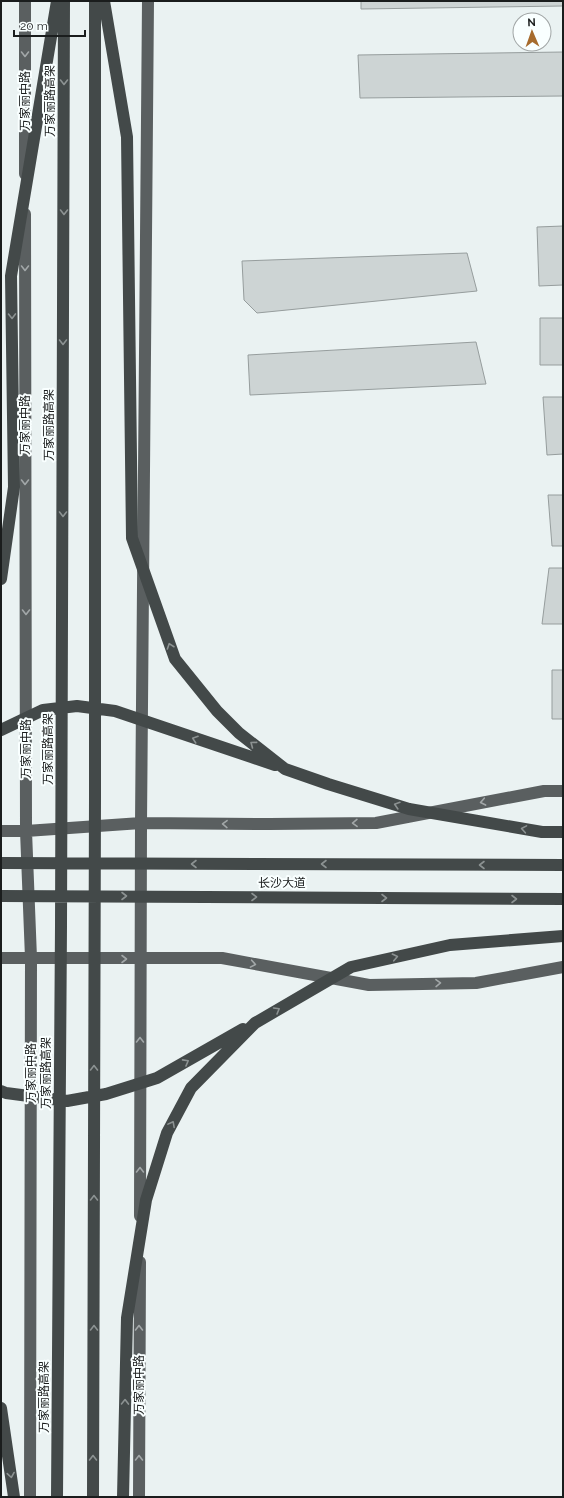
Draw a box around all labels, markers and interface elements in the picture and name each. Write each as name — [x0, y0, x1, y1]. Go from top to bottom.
scale bar — [14, 12, 85, 38]
north arrow — [512, 12, 552, 52]
text: N — [527, 16, 536, 29]
text: 20 m — [20, 19, 48, 33]
one-way arrow — [21, 51, 29, 57]
street label: 万家丽路高架 — [43, 65, 57, 137]
street label: 万家丽中路 — [18, 71, 32, 131]
one-way arrow — [60, 79, 68, 85]
one-way arrow — [60, 209, 68, 215]
one-way arrow — [21, 265, 29, 271]
one-way arrow — [8, 313, 16, 319]
one-way arrow — [59, 339, 67, 345]
street label: 万家丽路高架 — [42, 389, 56, 461]
street label: 万家丽中路 — [18, 395, 32, 455]
one-way arrow — [21, 479, 29, 485]
one-way arrow — [59, 511, 67, 517]
one-way arrow — [22, 609, 30, 615]
one-way arrow — [166, 642, 175, 649]
street label: 万家丽路高架 — [41, 713, 55, 785]
street label: 万家丽中路 — [19, 719, 33, 779]
one-way arrow — [192, 735, 199, 743]
one-way arrow — [250, 742, 257, 749]
one-way arrow — [480, 798, 486, 806]
one-way arrow — [393, 802, 400, 810]
one-way arrow — [352, 819, 358, 827]
one-way arrow — [222, 820, 228, 828]
one-way arrow — [521, 825, 527, 834]
one-way arrow — [191, 860, 197, 868]
one-way arrow — [321, 860, 327, 868]
one-way arrow — [479, 861, 485, 869]
street label: 长沙大道 — [258, 876, 306, 890]
one-way arrow — [121, 892, 127, 900]
one-way arrow — [251, 893, 257, 901]
one-way arrow — [381, 894, 387, 902]
one-way arrow — [511, 895, 517, 903]
one-way arrow — [121, 954, 127, 963]
one-way arrow — [391, 954, 398, 962]
one-way arrow — [250, 959, 257, 968]
one-way arrow — [435, 979, 441, 988]
one-way arrow — [273, 1007, 280, 1014]
street label: 万家丽路高架 — [39, 1037, 53, 1109]
one-way arrow — [136, 1037, 144, 1043]
street label: 万家丽中路 — [24, 1043, 38, 1103]
one-way arrow — [182, 1059, 189, 1066]
one-way arrow — [90, 1065, 99, 1071]
one-way arrow — [167, 1121, 175, 1128]
one-way arrow — [136, 1167, 144, 1173]
one-way arrow — [90, 1195, 98, 1201]
one-way arrow — [90, 1325, 98, 1331]
one-way arrow — [135, 1325, 143, 1331]
street label: 万家丽中路 — [132, 1355, 146, 1415]
street label: 万家丽路高架 — [37, 1361, 51, 1433]
one-way arrow — [121, 1399, 129, 1405]
one-way arrow — [89, 1455, 97, 1461]
one-way arrow — [135, 1455, 143, 1461]
one-way arrow — [6, 1472, 15, 1478]

